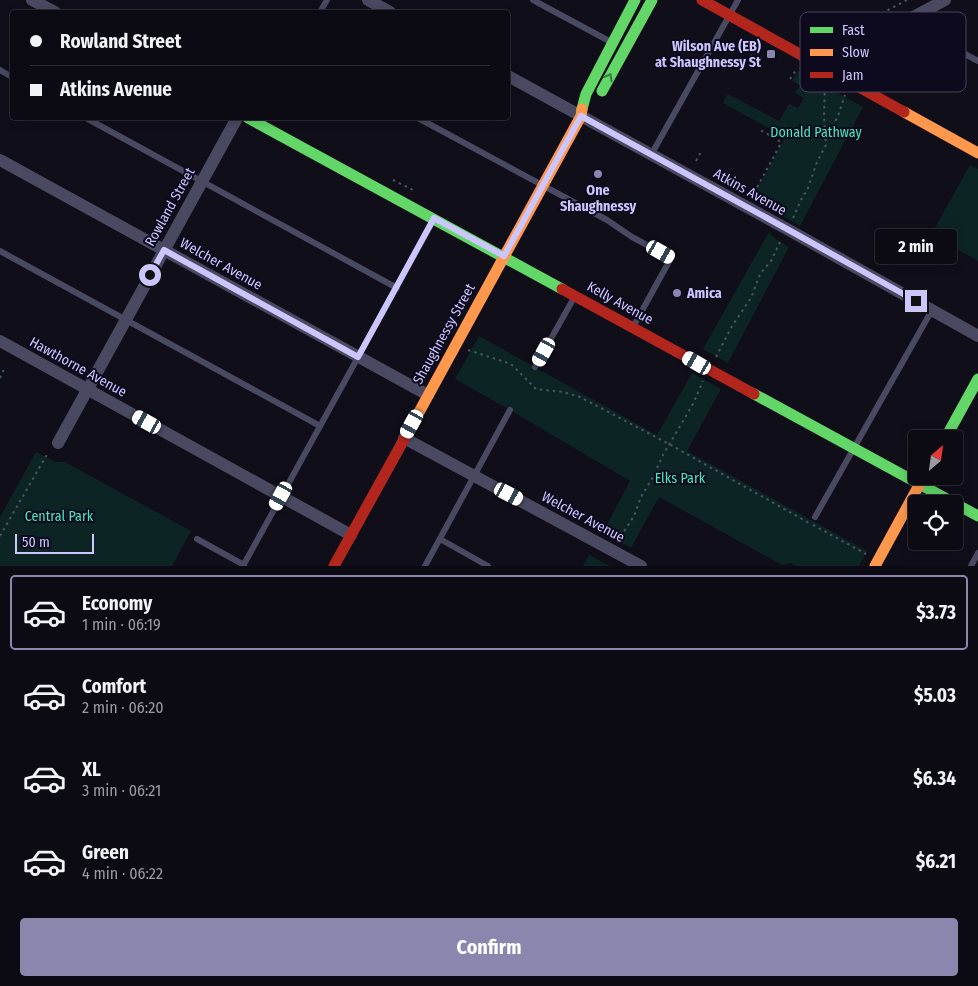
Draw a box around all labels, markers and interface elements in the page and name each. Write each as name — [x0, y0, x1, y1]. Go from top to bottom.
legend — [800, 12, 966, 92]
text: Fast — [842, 22, 865, 39]
text: Rowland Street — [60, 30, 181, 53]
place label: Wilson Ave (EB) at Shaughnessy St — [655, 38, 762, 71]
text: Slow — [842, 44, 869, 61]
marker: Wilson Ave (EB) at Shaughnessy St — [765, 48, 777, 60]
text: Jam — [842, 67, 863, 84]
one-way arrow — [603, 74, 613, 83]
text: Atkins Avenue — [60, 78, 172, 101]
park label: Donald Pathway — [770, 124, 862, 141]
street label: Rowland Street — [141, 164, 199, 249]
street label: Atkins Avenue — [711, 165, 789, 219]
marker: One Shaughnessy — [592, 168, 604, 180]
place label: One Shaughnessy — [560, 182, 636, 215]
callout: 2 min — [875, 228, 957, 264]
street label: Welcher Avenue — [177, 234, 265, 294]
text: 2 min — [898, 237, 934, 256]
car — [644, 238, 677, 266]
route start — [139, 264, 161, 286]
street label: Kelly Avenue — [584, 278, 656, 328]
street label: Shaughnessy Street — [409, 280, 479, 387]
place label: Amica — [686, 285, 722, 302]
marker: Amica — [671, 287, 683, 299]
route end — [905, 290, 927, 312]
street label: Hawthorne Avenue — [27, 333, 130, 401]
car — [530, 335, 557, 369]
car — [680, 349, 713, 377]
car — [398, 407, 425, 441]
car — [130, 408, 163, 436]
north arrow — [908, 430, 962, 485]
map controls — [908, 430, 963, 550]
park label: Elks Park — [655, 470, 706, 487]
car — [267, 479, 294, 513]
car — [492, 480, 525, 508]
street label: Welcher Avenue — [539, 488, 627, 546]
button: locate — [908, 495, 963, 550]
park label: Central Park — [25, 508, 94, 525]
scale bar — [15, 531, 94, 554]
text: 50 m — [22, 534, 50, 551]
icon: car — [22, 590, 67, 635]
text: Economy — [82, 592, 152, 615]
text: $3.73 — [916, 601, 956, 624]
text: 1 min · 06:19 — [82, 615, 161, 634]
icon: car — [22, 673, 67, 718]
text: Comfort — [82, 675, 146, 698]
text: $5.03 — [914, 684, 956, 707]
text: 2 min · 06:20 — [82, 698, 164, 717]
icon: car — [22, 756, 67, 801]
text: XL — [82, 758, 101, 781]
text: $6.34 — [913, 767, 956, 790]
text: 3 min · 06:21 — [82, 781, 161, 800]
icon: car — [22, 839, 67, 884]
text: Green — [82, 841, 129, 864]
text: $6.21 — [916, 850, 956, 873]
text: 4 min · 06:22 — [82, 864, 163, 883]
button: Confirm — [20, 918, 958, 976]

